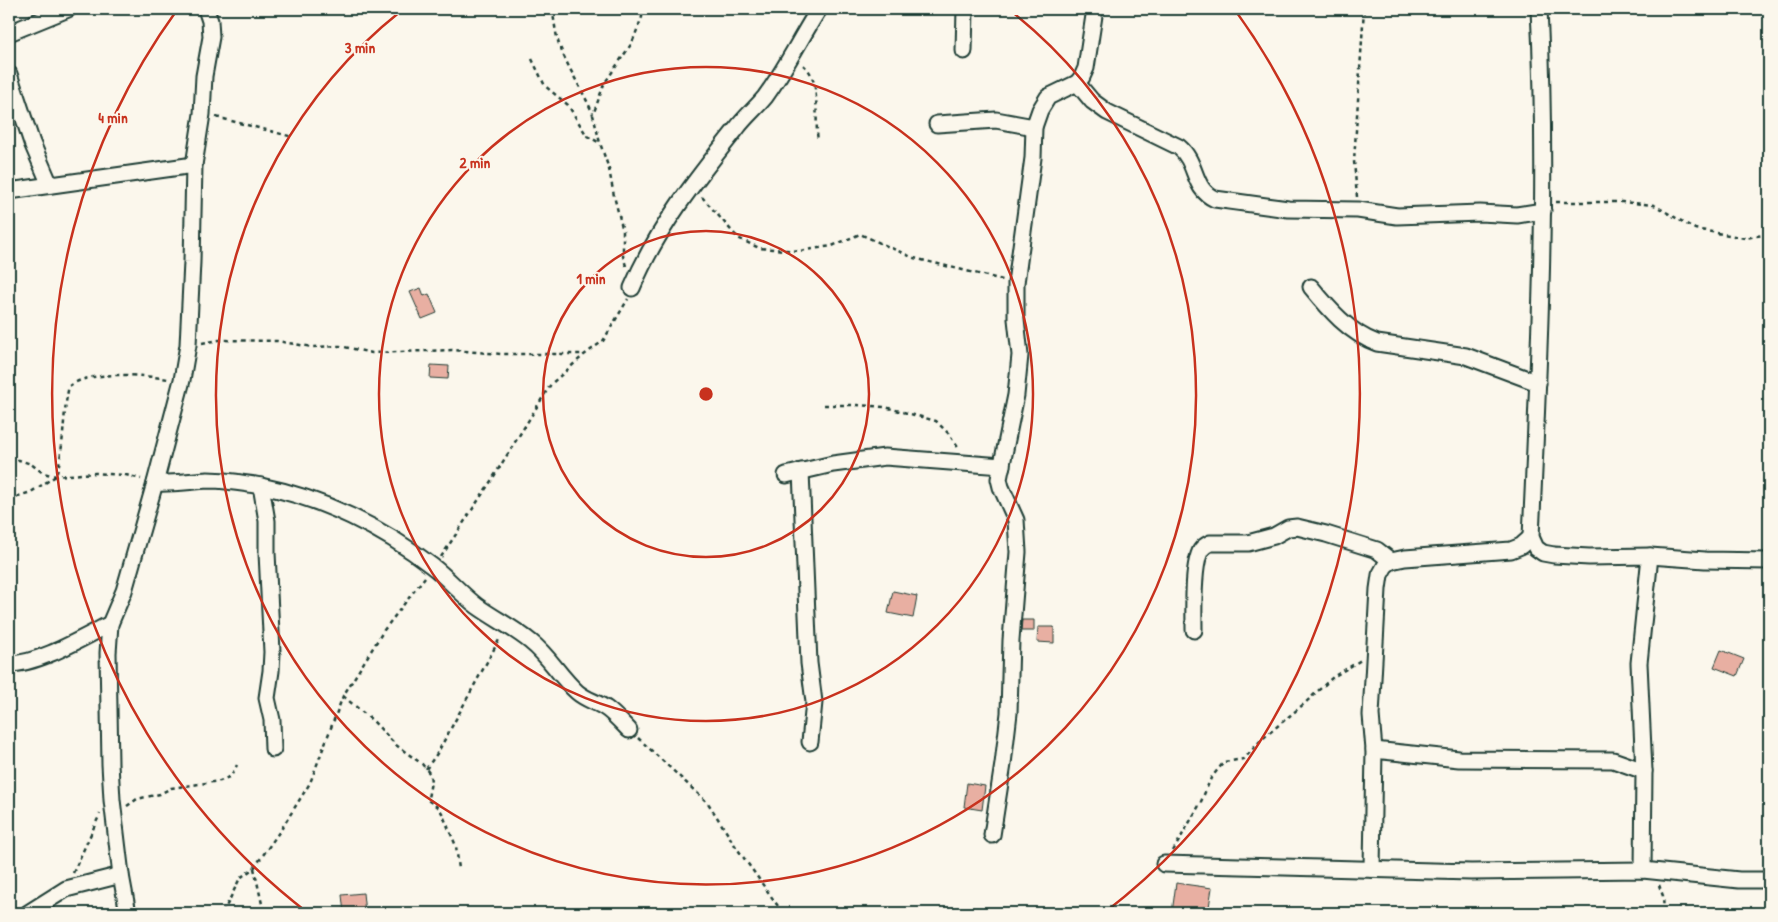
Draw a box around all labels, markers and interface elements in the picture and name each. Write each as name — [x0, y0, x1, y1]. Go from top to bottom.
text: 3 min — [345, 37, 375, 58]
text: 4 min — [98, 107, 128, 128]
text: 2 min — [460, 152, 491, 173]
text: 1 min — [576, 268, 606, 289]
centre of rings — [697, 385, 715, 403]

